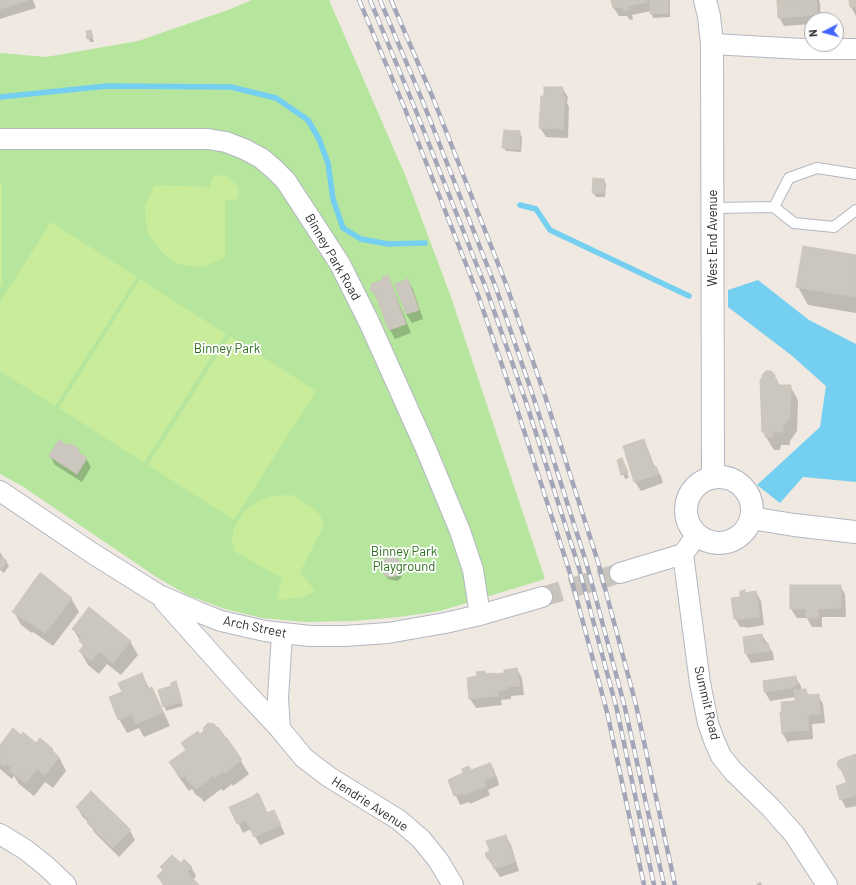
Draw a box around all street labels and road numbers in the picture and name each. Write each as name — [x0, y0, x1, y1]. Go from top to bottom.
street label: West End Avenue — [705, 190, 721, 286]
street label: Binney Park Road — [302, 211, 364, 303]
street label: Arch Street — [222, 613, 288, 641]
street label: Summit Road — [691, 664, 723, 742]
street label: Hendrie Avenue — [329, 773, 411, 835]

